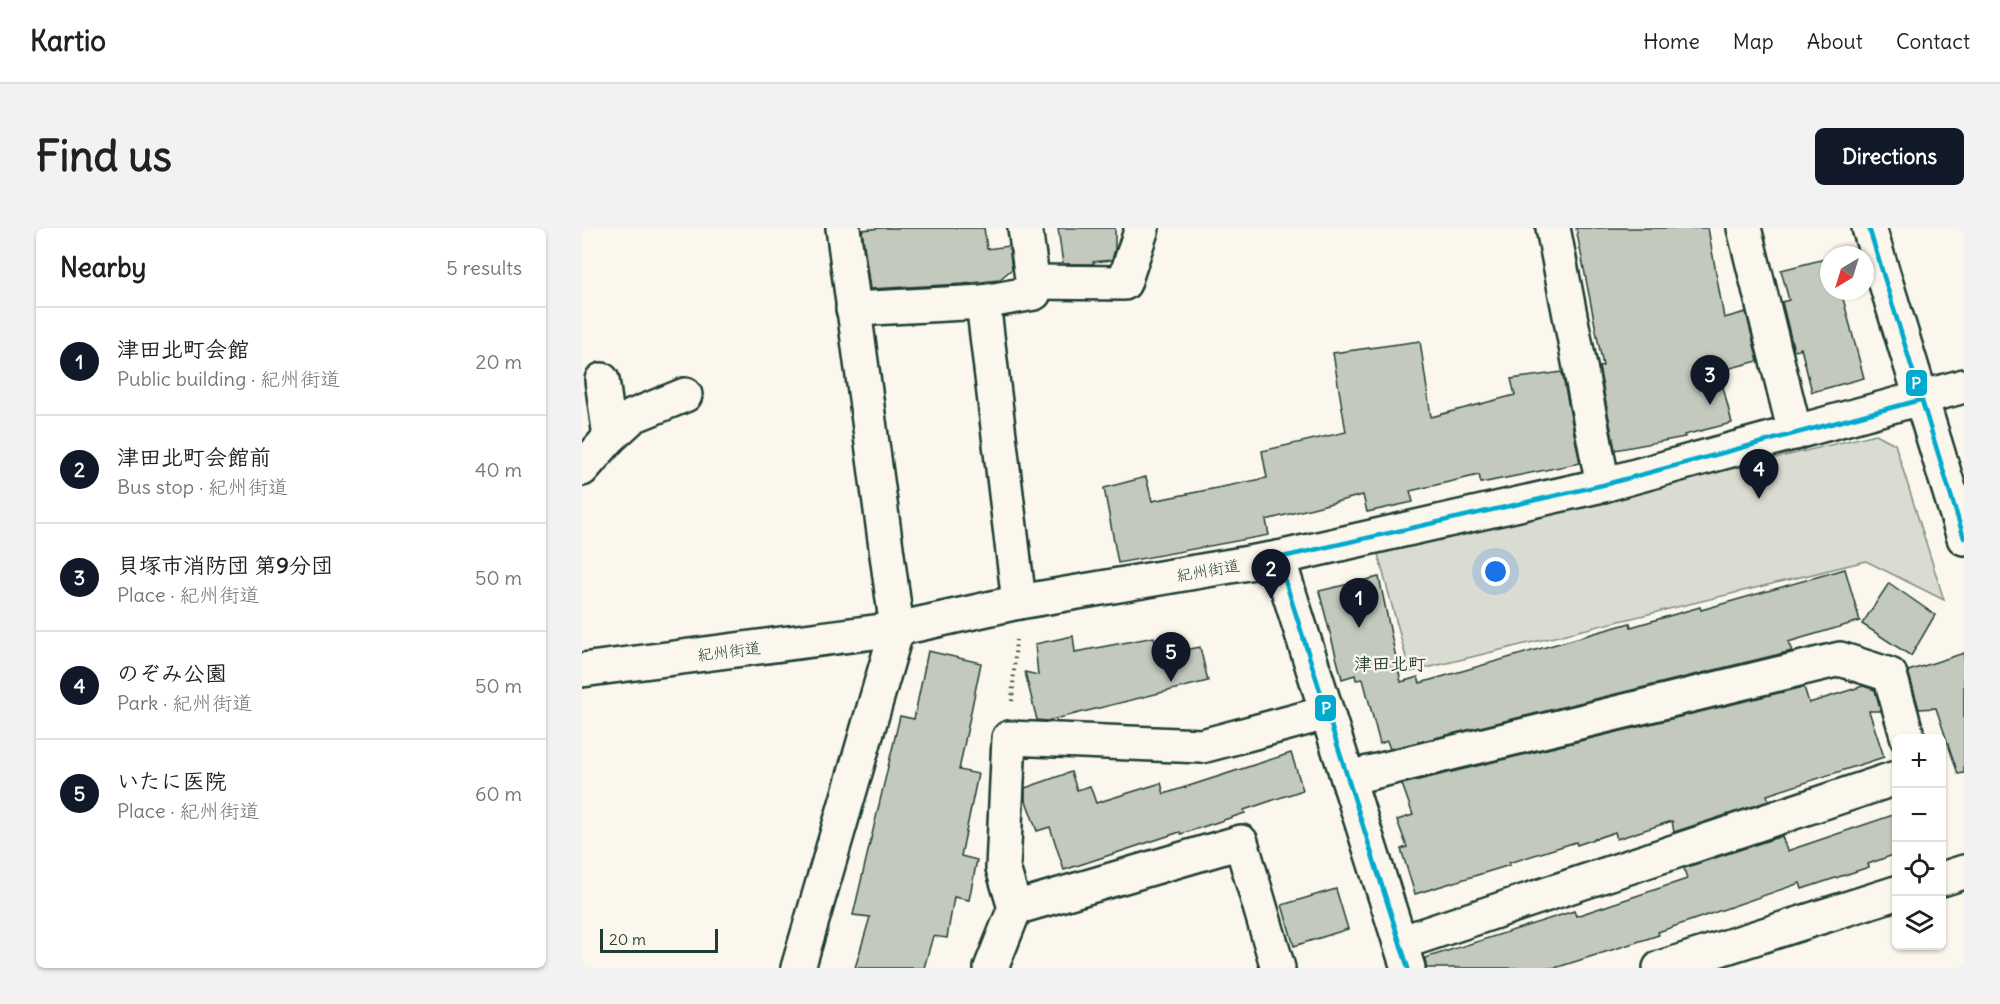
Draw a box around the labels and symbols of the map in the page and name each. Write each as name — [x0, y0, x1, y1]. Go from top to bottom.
north arrow — [1820, 246, 1874, 300]
pin: 3 — [1690, 356, 1730, 405]
line badge: P — [1905, 369, 1928, 397]
text: P — [1911, 373, 1921, 393]
pin: 4 — [1740, 450, 1778, 499]
pin: 2 — [1252, 550, 1290, 599]
street label: 紀州街道 — [1175, 555, 1241, 585]
your location — [1481, 557, 1510, 586]
pin: 1 — [1340, 578, 1378, 628]
pin: 5 — [1152, 632, 1190, 682]
street label: 紀州街道 — [696, 637, 762, 665]
district label: 津田北町 — [1354, 652, 1426, 675]
line badge: P — [1314, 694, 1337, 722]
text: P — [1321, 698, 1331, 718]
scale bar — [600, 926, 718, 954]

